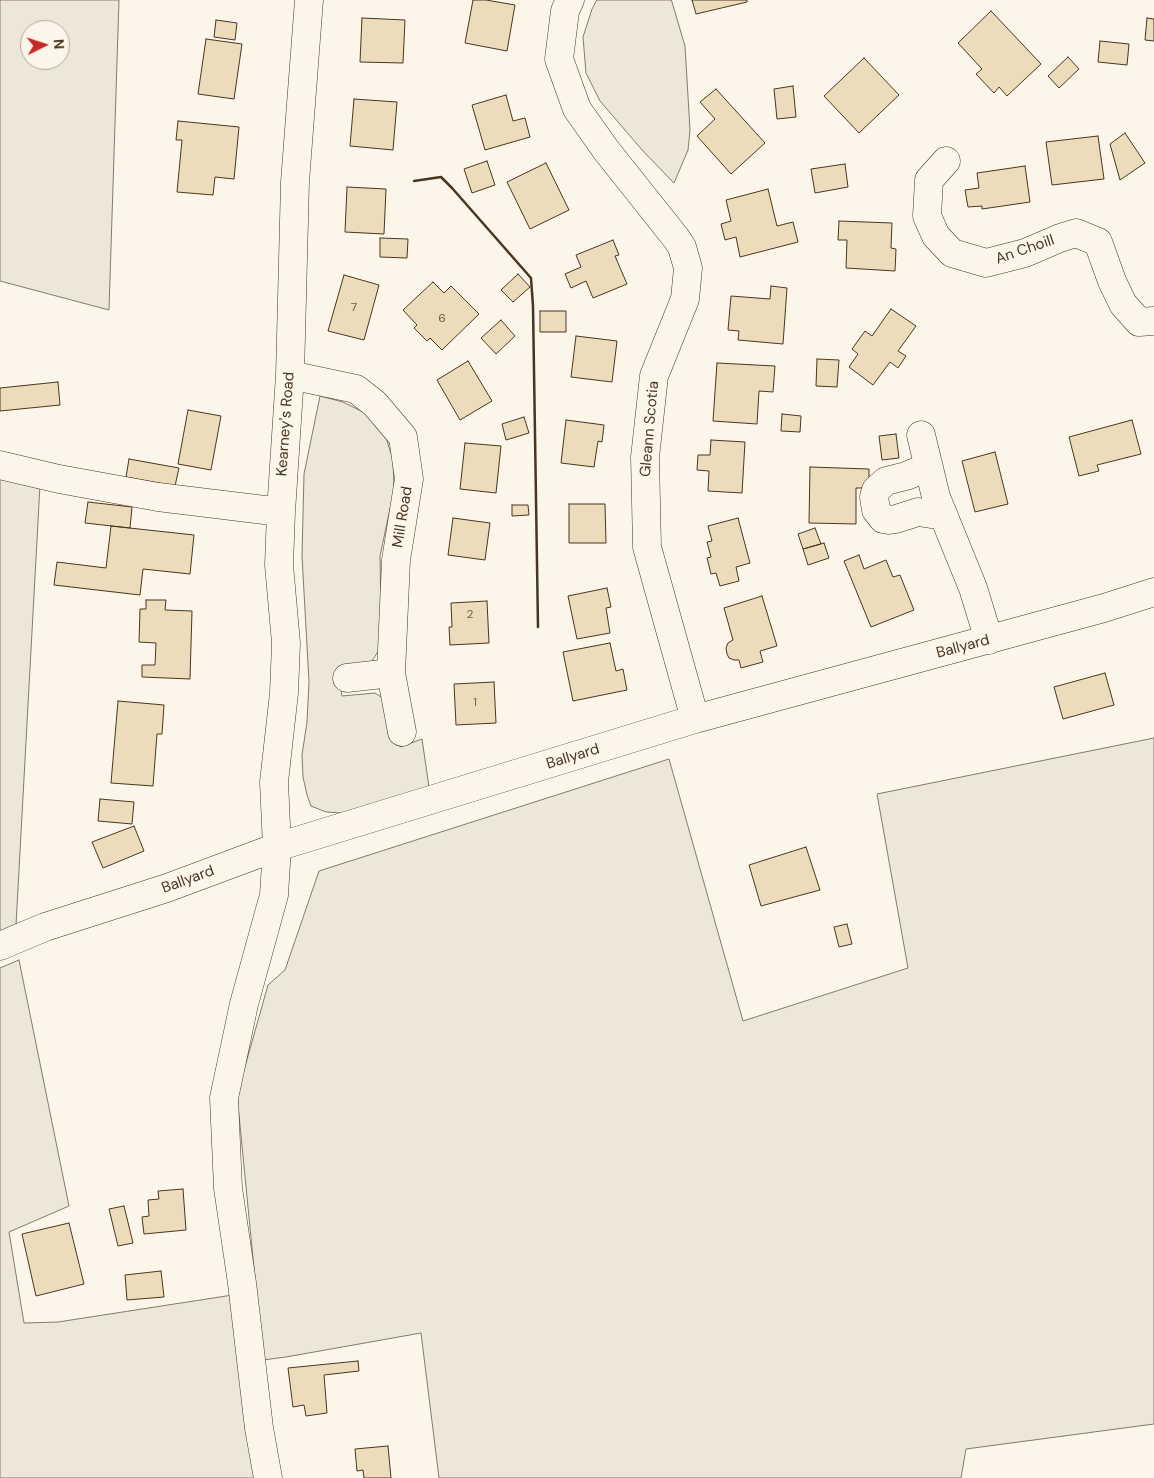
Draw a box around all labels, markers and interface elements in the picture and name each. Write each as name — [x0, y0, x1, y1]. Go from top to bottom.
north arrow — [20, 20, 70, 70]
text: N — [50, 38, 68, 50]
street label: An Choill — [993, 232, 1057, 268]
house number: 7 — [351, 301, 357, 315]
house number: 6 — [438, 312, 446, 326]
street label: Kearney's Road — [273, 371, 299, 477]
street label: Gleann Scotia — [637, 380, 663, 478]
street label: Mill Road — [389, 485, 417, 549]
house number: 2 — [467, 608, 473, 622]
street label: Ballyard — [934, 631, 992, 663]
house number: 1 — [473, 696, 477, 710]
street label: Ballyard — [544, 740, 602, 774]
street label: Ballyard — [159, 862, 217, 898]

